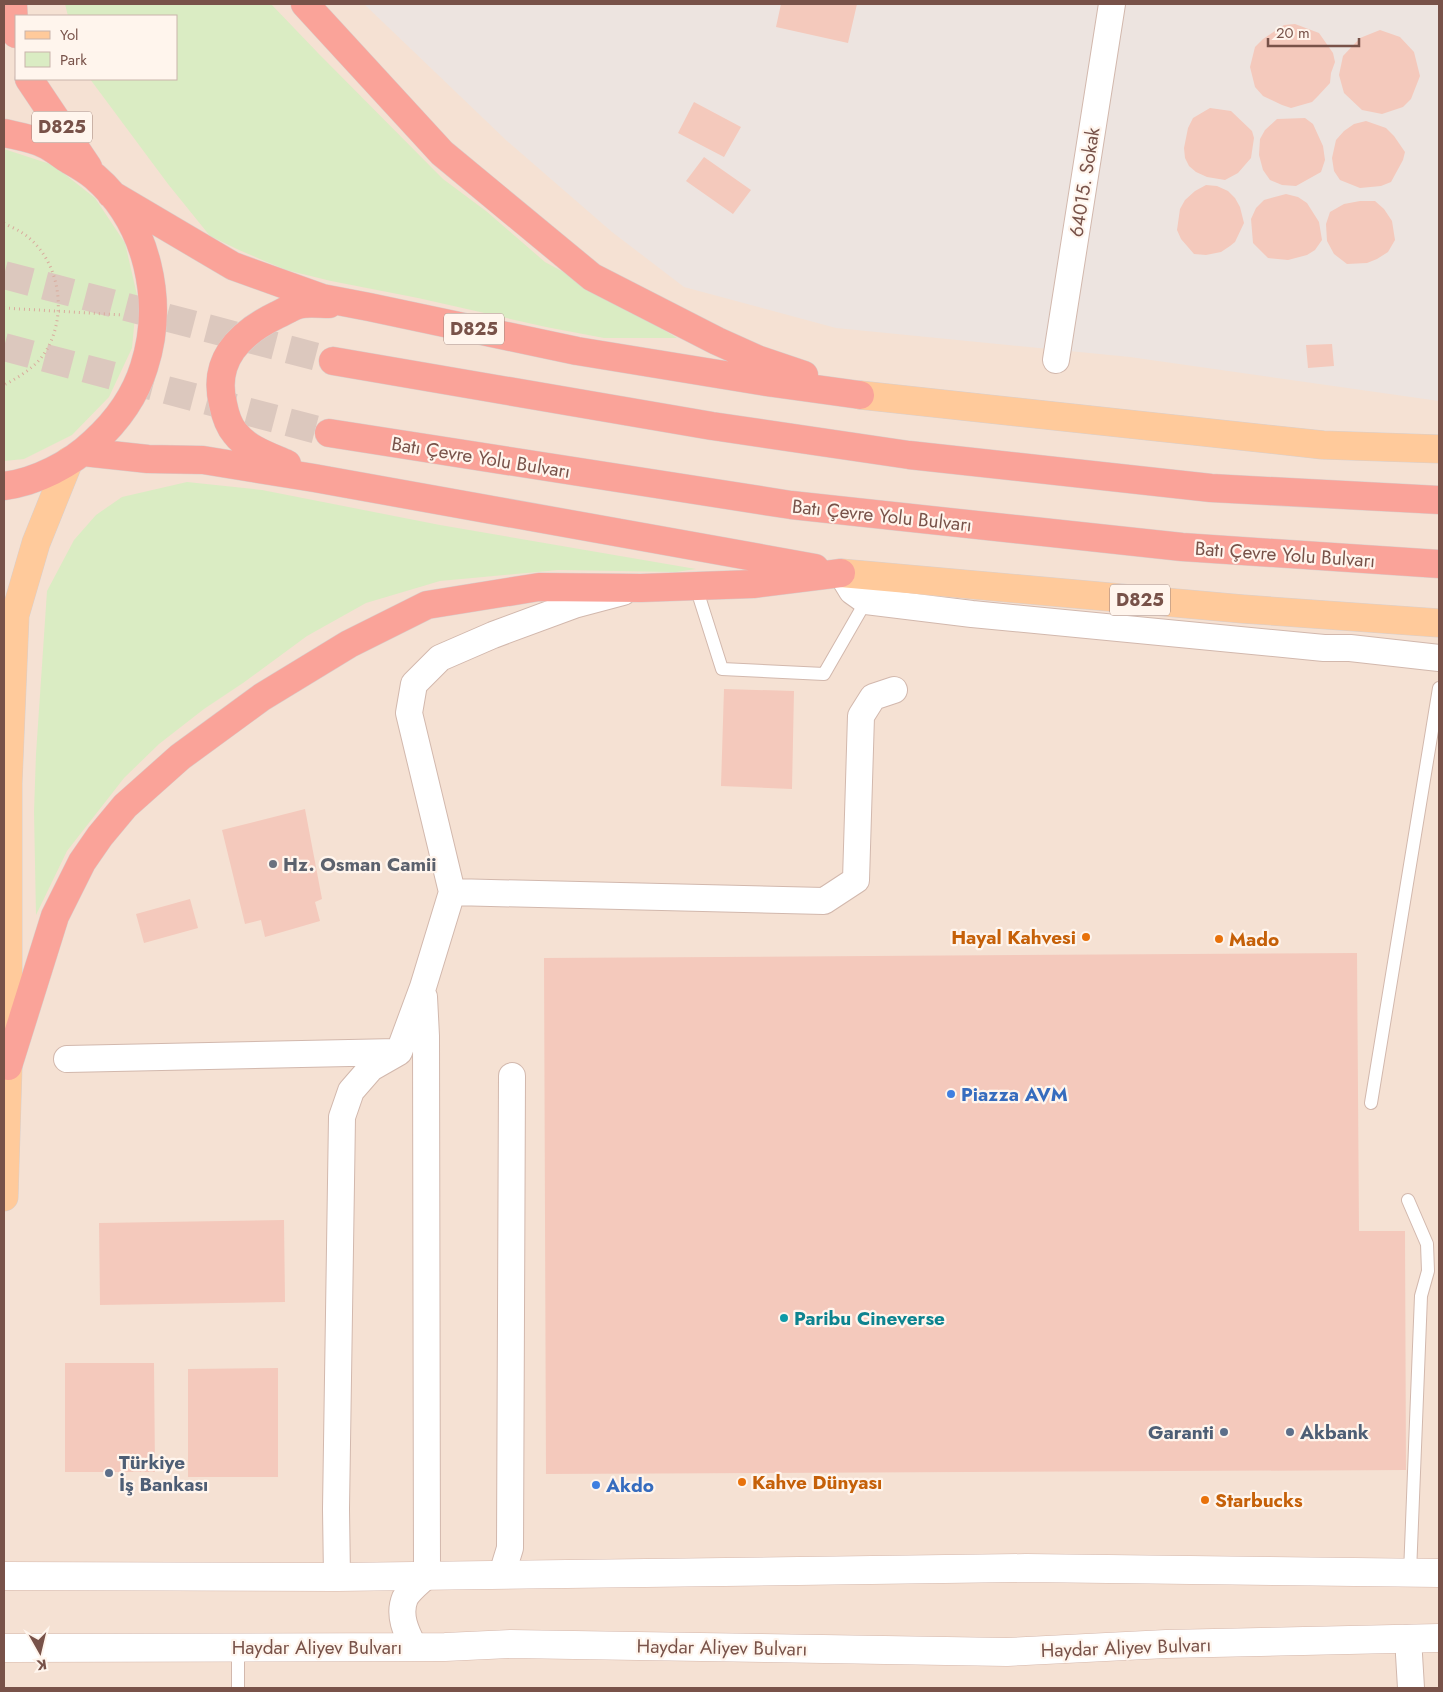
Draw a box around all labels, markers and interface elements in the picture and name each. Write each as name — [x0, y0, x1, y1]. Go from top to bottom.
legend — [15, 15, 178, 80]
scale bar — [1268, 15, 1359, 47]
text: 20 m — [1276, 22, 1310, 44]
text: Yol — [60, 24, 79, 46]
text: Park — [60, 49, 87, 71]
road number: D825 — [32, 111, 92, 142]
street label: 64015. Sokak — [1062, 125, 1107, 239]
road number: D825 — [444, 314, 504, 344]
street label: Batı Çevre Yolu Bulvarı — [390, 430, 572, 485]
street label: Batı Çevre Yolu Bulvarı — [791, 493, 973, 538]
street label: Batı Çevre Yolu Bulvarı — [1194, 535, 1376, 574]
road number: D825 — [1110, 584, 1170, 616]
place label: Hz. Osman Camii — [283, 851, 437, 878]
marker: Hz. Osman Camii — [267, 858, 279, 870]
place label: Hayal Kahvesi — [951, 924, 1076, 951]
place label: Mado — [1229, 926, 1279, 953]
marker: Hayal Kahvesi — [1080, 931, 1092, 943]
marker: Mado — [1213, 933, 1225, 945]
place label: Piazza AVM — [961, 1081, 1068, 1108]
marker: Piazza AVM — [945, 1088, 957, 1100]
place label: Paribu Cineverse — [794, 1305, 945, 1332]
marker: Paribu Cineverse — [778, 1312, 790, 1324]
place label: Garanti — [1148, 1419, 1214, 1446]
place label: Akbank — [1299, 1419, 1369, 1446]
marker: Garanti — [1218, 1426, 1230, 1438]
marker: Akbank — [1284, 1426, 1296, 1438]
place label: Türkiye İş Bankası — [119, 1449, 208, 1498]
marker: Türkiye İş Bankası — [103, 1467, 115, 1479]
place label: Kahve Dünyası — [752, 1469, 882, 1496]
place label: Akdo — [605, 1472, 654, 1499]
marker: Kahve Dünyası — [736, 1476, 748, 1488]
marker: Akdo — [590, 1479, 602, 1491]
place label: Starbucks — [1215, 1487, 1303, 1514]
marker: Starbucks — [1199, 1494, 1211, 1506]
north arrow — [15, 1627, 65, 1677]
street label: Haydar Aliyev Bulvarı — [1040, 1631, 1212, 1664]
street label: Haydar Aliyev Bulvarı — [636, 1633, 808, 1662]
street label: Haydar Aliyev Bulvarı — [232, 1634, 402, 1661]
text: K — [35, 1654, 48, 1675]

